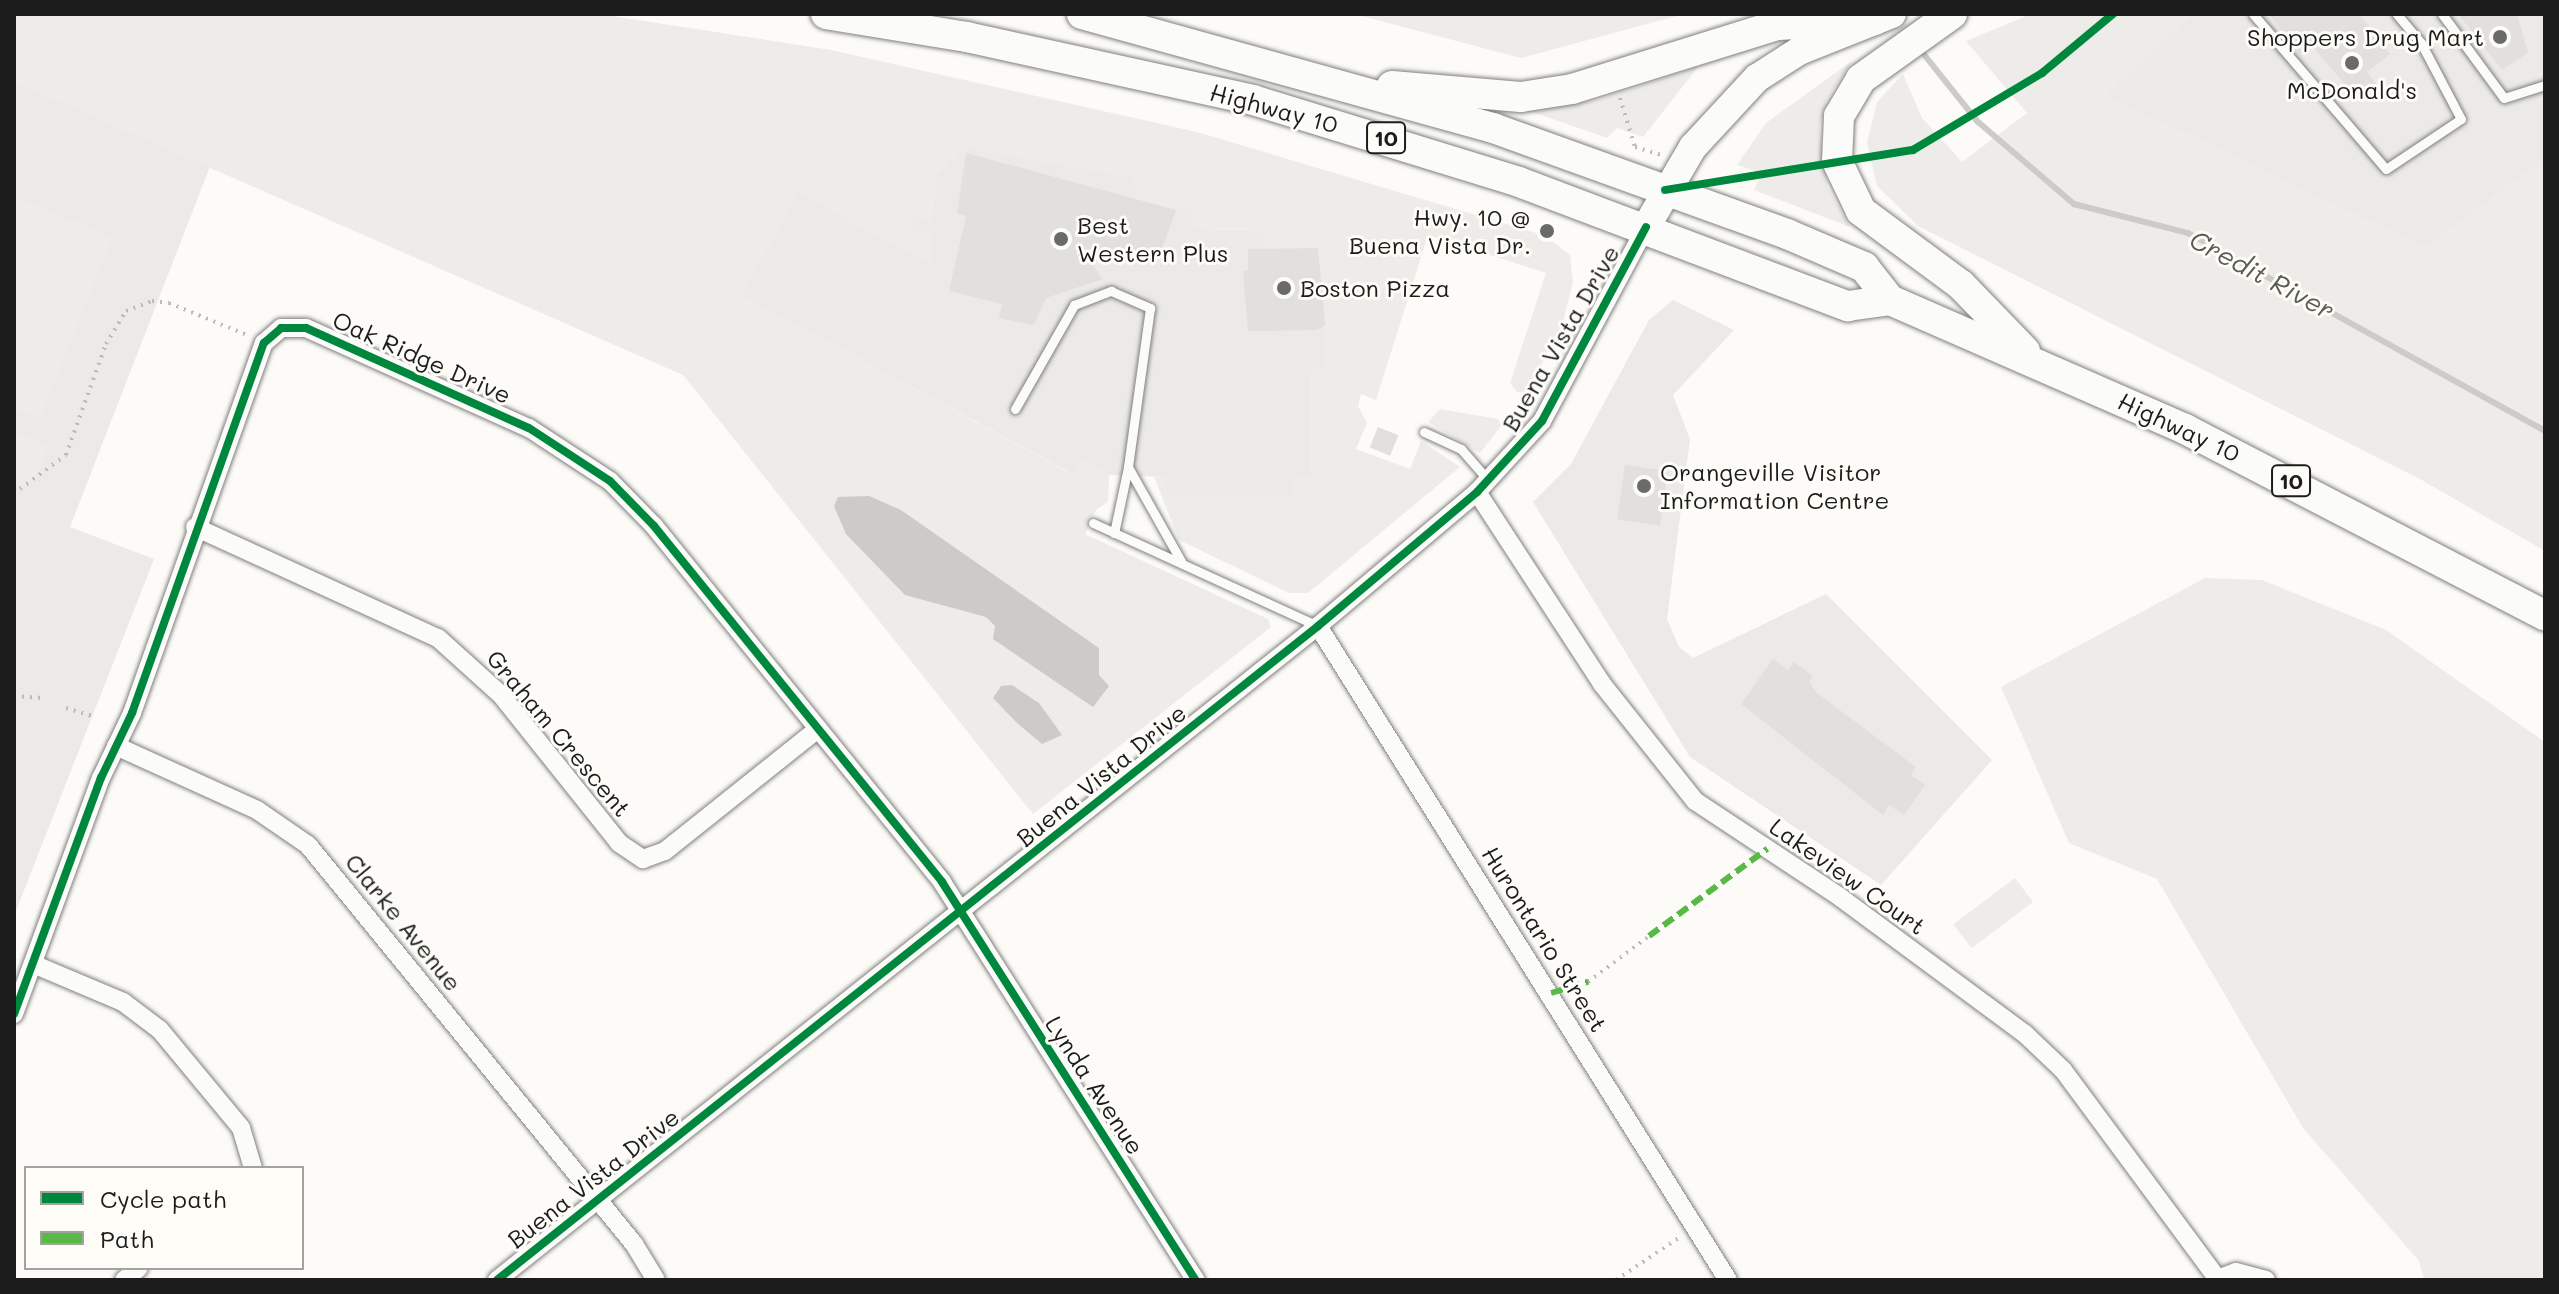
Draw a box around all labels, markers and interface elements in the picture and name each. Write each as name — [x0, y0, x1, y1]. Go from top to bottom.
place label: Shoppers Drug Mart — [2247, 23, 2484, 51]
marker: Shoppers Drug Mart — [2491, 28, 2509, 46]
marker: McDonald's — [2343, 54, 2361, 72]
place label: McDonald's — [2287, 76, 2417, 104]
street label: Highway 10 — [1207, 77, 1341, 139]
road number: 10 — [1366, 120, 1406, 156]
place label: Hwy. 10 @ Buena Vista Dr. — [1349, 203, 1531, 259]
place label: Best Western Plus — [1077, 211, 1229, 267]
marker: Hwy. 10 @ Buena Vista Dr. — [1538, 222, 1556, 240]
water label: Credit River — [2184, 224, 2340, 326]
marker: Best Western Plus — [1052, 230, 1070, 248]
street label: Buena Vista Drive — [1495, 240, 1625, 436]
place label: Boston Pizza — [1300, 274, 1450, 302]
marker: Boston Pizza — [1275, 279, 1293, 297]
street label: Oak Ridge Drive — [328, 305, 516, 409]
street label: Highway 10 — [2113, 386, 2245, 468]
place label: Orangeville Visitor Information Centre — [1660, 458, 1889, 514]
road number: 10 — [2271, 463, 2311, 499]
marker: Orangeville Visitor Information Centre — [1635, 477, 1653, 495]
street label: Graham Crescent — [481, 644, 637, 822]
street label: Buena Vista Drive — [1010, 698, 1192, 852]
street label: Lakeview Court — [1765, 812, 1931, 940]
street label: Hurontario Street — [1476, 841, 1614, 1037]
street label: Clarke Avenue — [340, 847, 468, 997]
street label: Lynda Avenue — [1040, 1010, 1150, 1160]
street label: Buena Vista Drive — [501, 1102, 685, 1254]
legend — [24, 1166, 304, 1270]
text: Cycle path — [100, 1183, 226, 1214]
text: Path — [100, 1223, 154, 1254]

